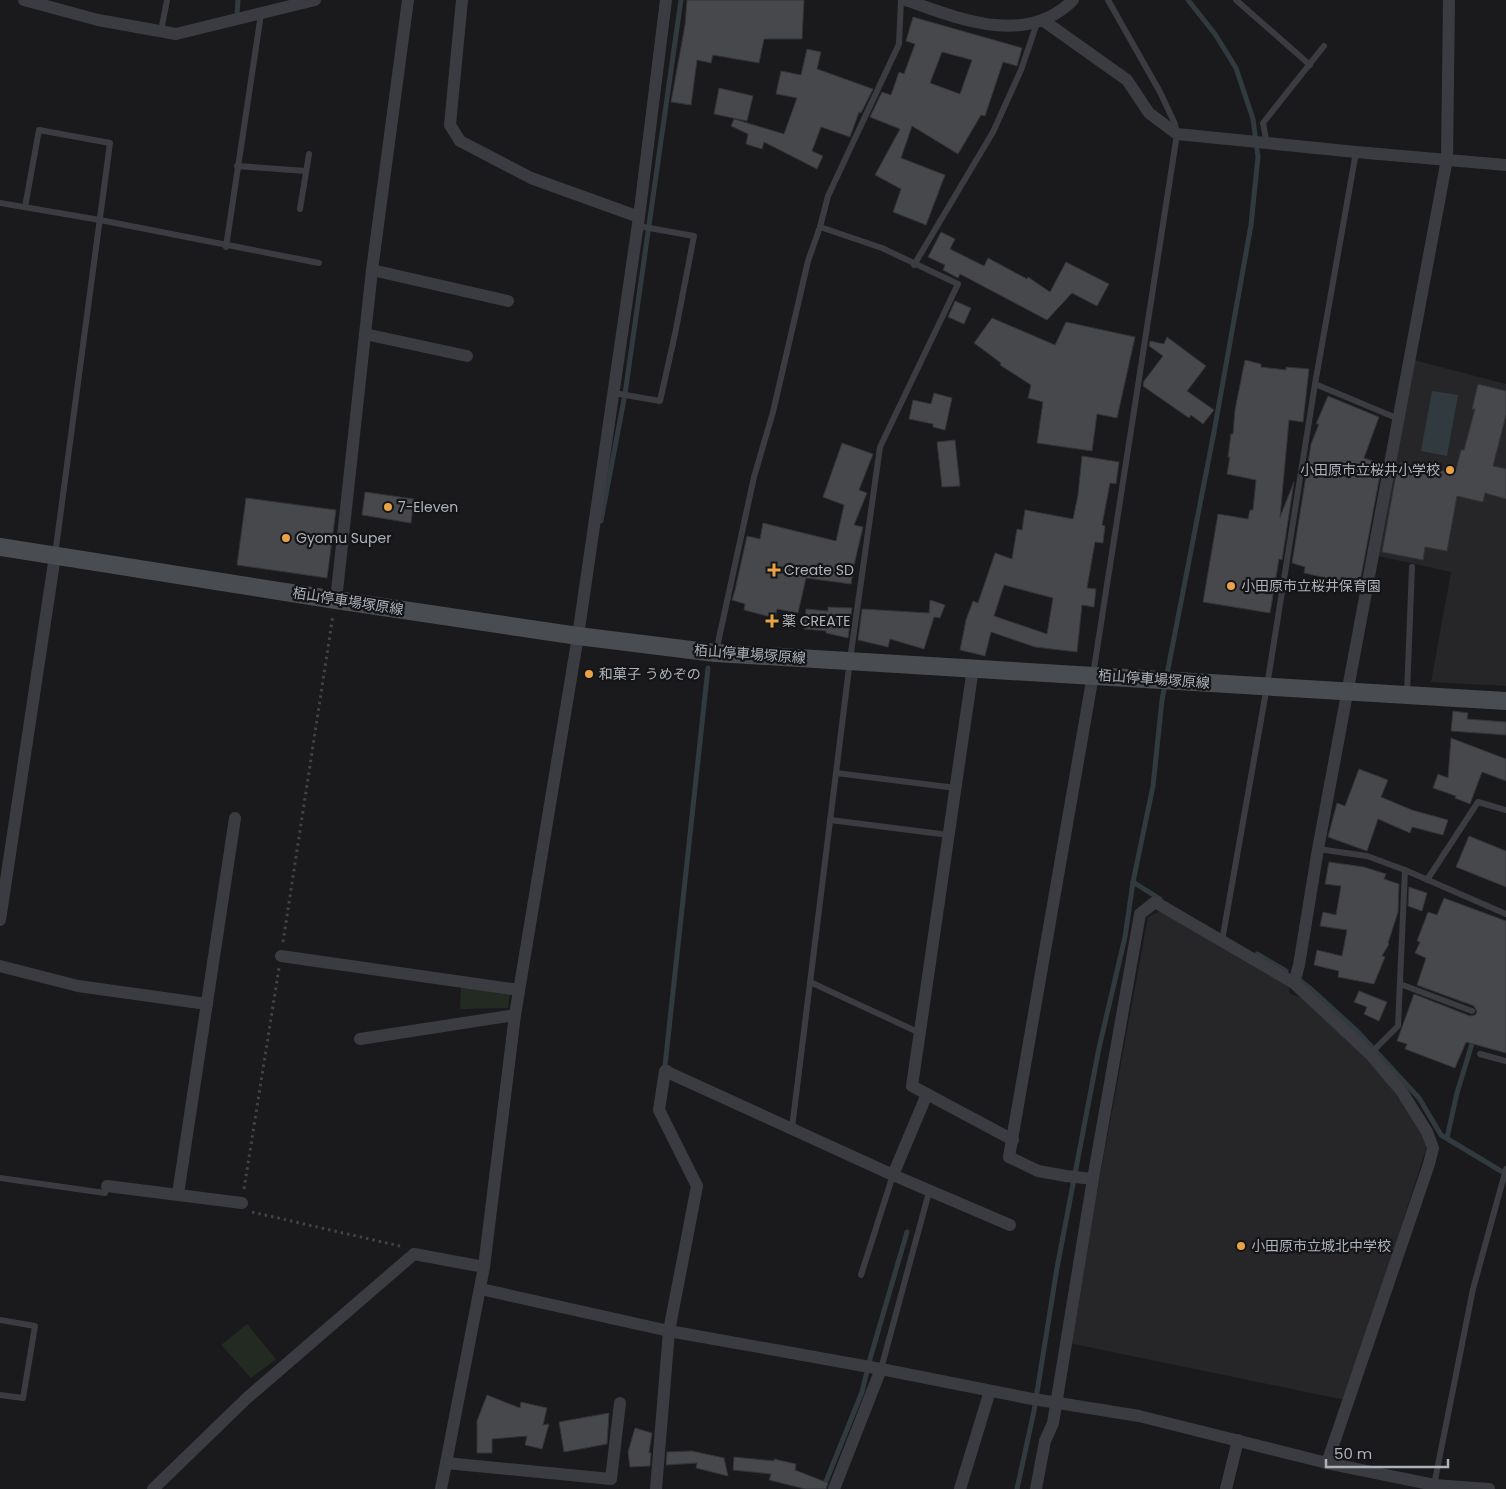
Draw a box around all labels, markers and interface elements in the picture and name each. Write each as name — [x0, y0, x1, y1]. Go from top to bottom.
place label: 小田原市立桜井小学校 — [1300, 460, 1440, 480]
marker: 小田原市立桜井小学校 — [1444, 464, 1456, 476]
place label: 7-Eleven — [398, 497, 458, 517]
marker: 7-Eleven — [382, 501, 394, 513]
place label: Gyomu Super — [296, 528, 391, 548]
marker: Gyomu Super — [280, 532, 292, 544]
place label: Create SD — [784, 560, 854, 580]
marker: Create SD — [768, 564, 780, 576]
place label: 小田原市立桜井保育園 — [1241, 576, 1381, 596]
marker: 小田原市立桜井保育園 — [1225, 580, 1237, 592]
street label: 栢山停車場塚原線 — [291, 582, 405, 620]
place label: 薬 CREATE — [782, 611, 850, 631]
marker: 薬 CREATE — [766, 615, 778, 627]
street label: 栢山停車場塚原線 — [693, 640, 807, 668]
place label: 和菓子 うめぞの — [599, 664, 701, 684]
street label: 栢山停車場塚原線 — [1097, 665, 1211, 693]
marker: 和菓子 うめぞの — [583, 668, 595, 680]
place label: 小田原市立城北中学校 — [1251, 1236, 1391, 1256]
marker: 小田原市立城北中学校 — [1235, 1240, 1247, 1252]
scale bar — [1326, 1436, 1448, 1468]
text: 50 m — [1334, 1443, 1372, 1464]

